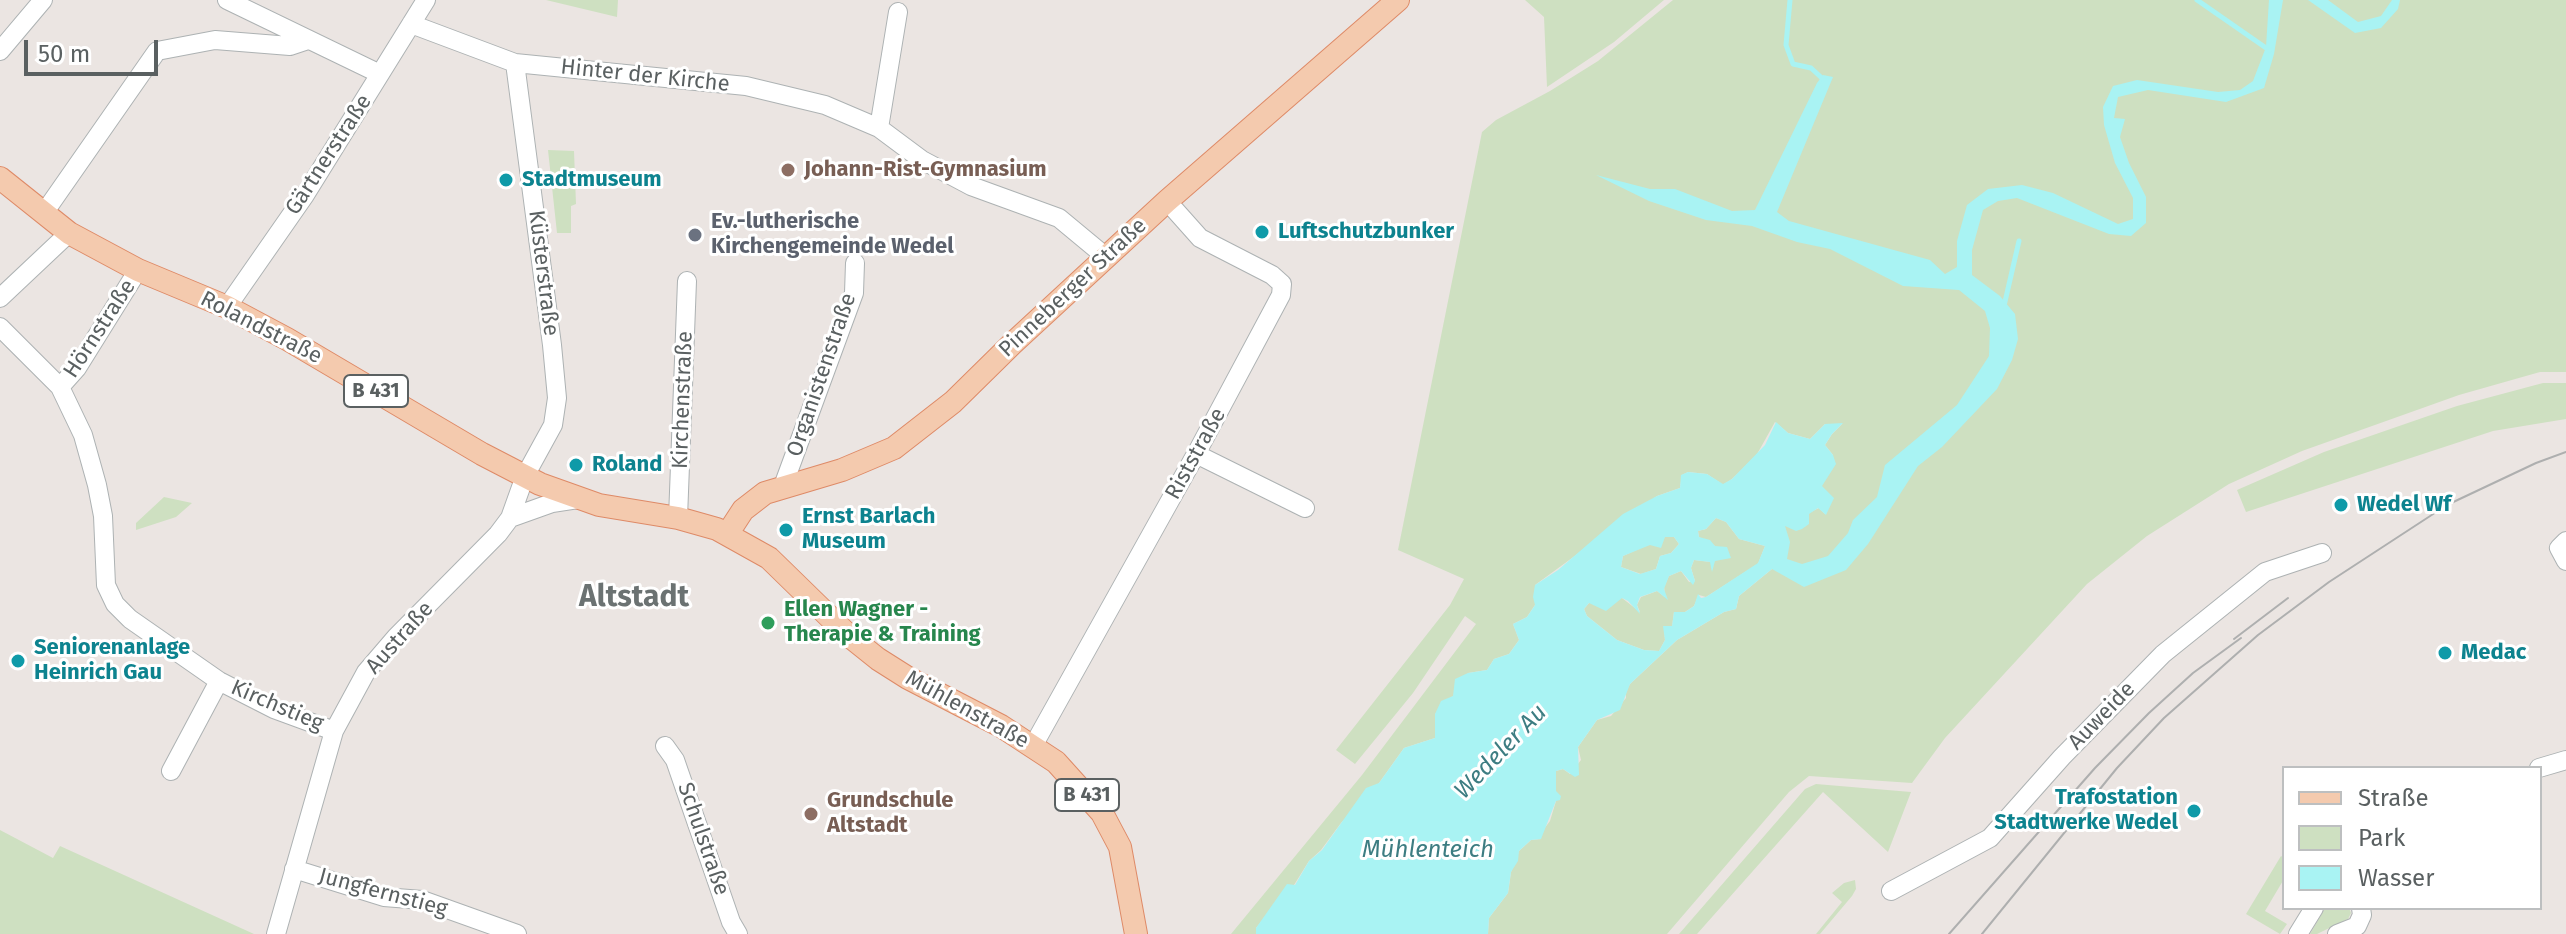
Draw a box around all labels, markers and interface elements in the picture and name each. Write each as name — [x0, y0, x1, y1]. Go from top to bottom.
scale bar — [28, 24, 162, 74]
text: 50 m — [38, 40, 90, 68]
street label: Hinter der Kirche — [559, 54, 731, 98]
street label: Gärtnerstraße — [280, 90, 378, 220]
place label: Johann-Rist-Gymnasium — [804, 157, 1047, 183]
marker: Johann-Rist-Gymnasium — [779, 161, 797, 179]
place label: Stadtmuseum — [522, 167, 662, 193]
marker: Stadtmuseum — [497, 171, 515, 189]
street label: Küsterstraße — [522, 209, 564, 337]
place label: Ev.-lutherische Kirchengemeinde Wedel — [711, 209, 954, 260]
street label: Pinneberger Straße — [994, 213, 1152, 363]
place label: Luftschutzbunker — [1278, 219, 1454, 245]
marker: Luftschutzbunker — [1253, 223, 1271, 241]
marker: Ev.-lutherische Kirchengemeinde Wedel — [686, 226, 704, 244]
street label: Hörnstraße — [58, 275, 142, 383]
street label: Rolandstraße — [196, 286, 326, 370]
street label: Organistenstraße — [782, 290, 862, 460]
street label: Kirchenstraße — [667, 330, 699, 470]
road number: B 431 — [344, 375, 408, 407]
street label: Riststraße — [1160, 404, 1232, 504]
place label: Roland — [592, 452, 662, 478]
marker: Roland — [567, 456, 585, 474]
place label: Wedel Wf — [2357, 492, 2451, 518]
marker: Wedel Wf — [2332, 496, 2350, 514]
place label: Ernst Barlach Museum — [802, 504, 935, 556]
marker: Ernst Barlach Museum — [777, 521, 795, 539]
district label: Altstadt — [579, 580, 689, 616]
street label: Austraße — [361, 596, 439, 680]
place label: Ellen Wagner - Therapie & Training — [784, 597, 981, 648]
marker: Ellen Wagner - Therapie & Training — [759, 614, 777, 632]
place label: Seniorenanlage Heinrich Gau — [34, 635, 190, 686]
place label: Medac — [2461, 640, 2526, 666]
marker: Medac — [2436, 644, 2454, 662]
marker: Seniorenanlage Heinrich Gau — [9, 652, 27, 670]
street label: Mühlenstraße — [901, 665, 1033, 755]
street label: Kirchstieg — [227, 675, 327, 737]
street label: Auweide — [2063, 676, 2141, 756]
water label: Wedeler Au — [1449, 699, 1553, 805]
legend — [2282, 766, 2542, 910]
street label: Schulstraße — [671, 779, 735, 899]
road number: B 431 — [1055, 779, 1119, 811]
text: Straße — [2358, 784, 2429, 812]
place label: Trafostation Stadtwerke Wedel — [1994, 785, 2178, 836]
place label: Grundschule Altstadt — [827, 788, 953, 840]
marker: Trafostation Stadtwerke Wedel — [2185, 802, 2203, 820]
marker: Grundschule Altstadt — [802, 805, 820, 823]
text: Park — [2358, 824, 2405, 852]
water label: Mühlenteich — [1362, 836, 1494, 864]
street label: Jungfernstieg — [316, 863, 450, 923]
text: Wasser — [2358, 864, 2434, 892]

